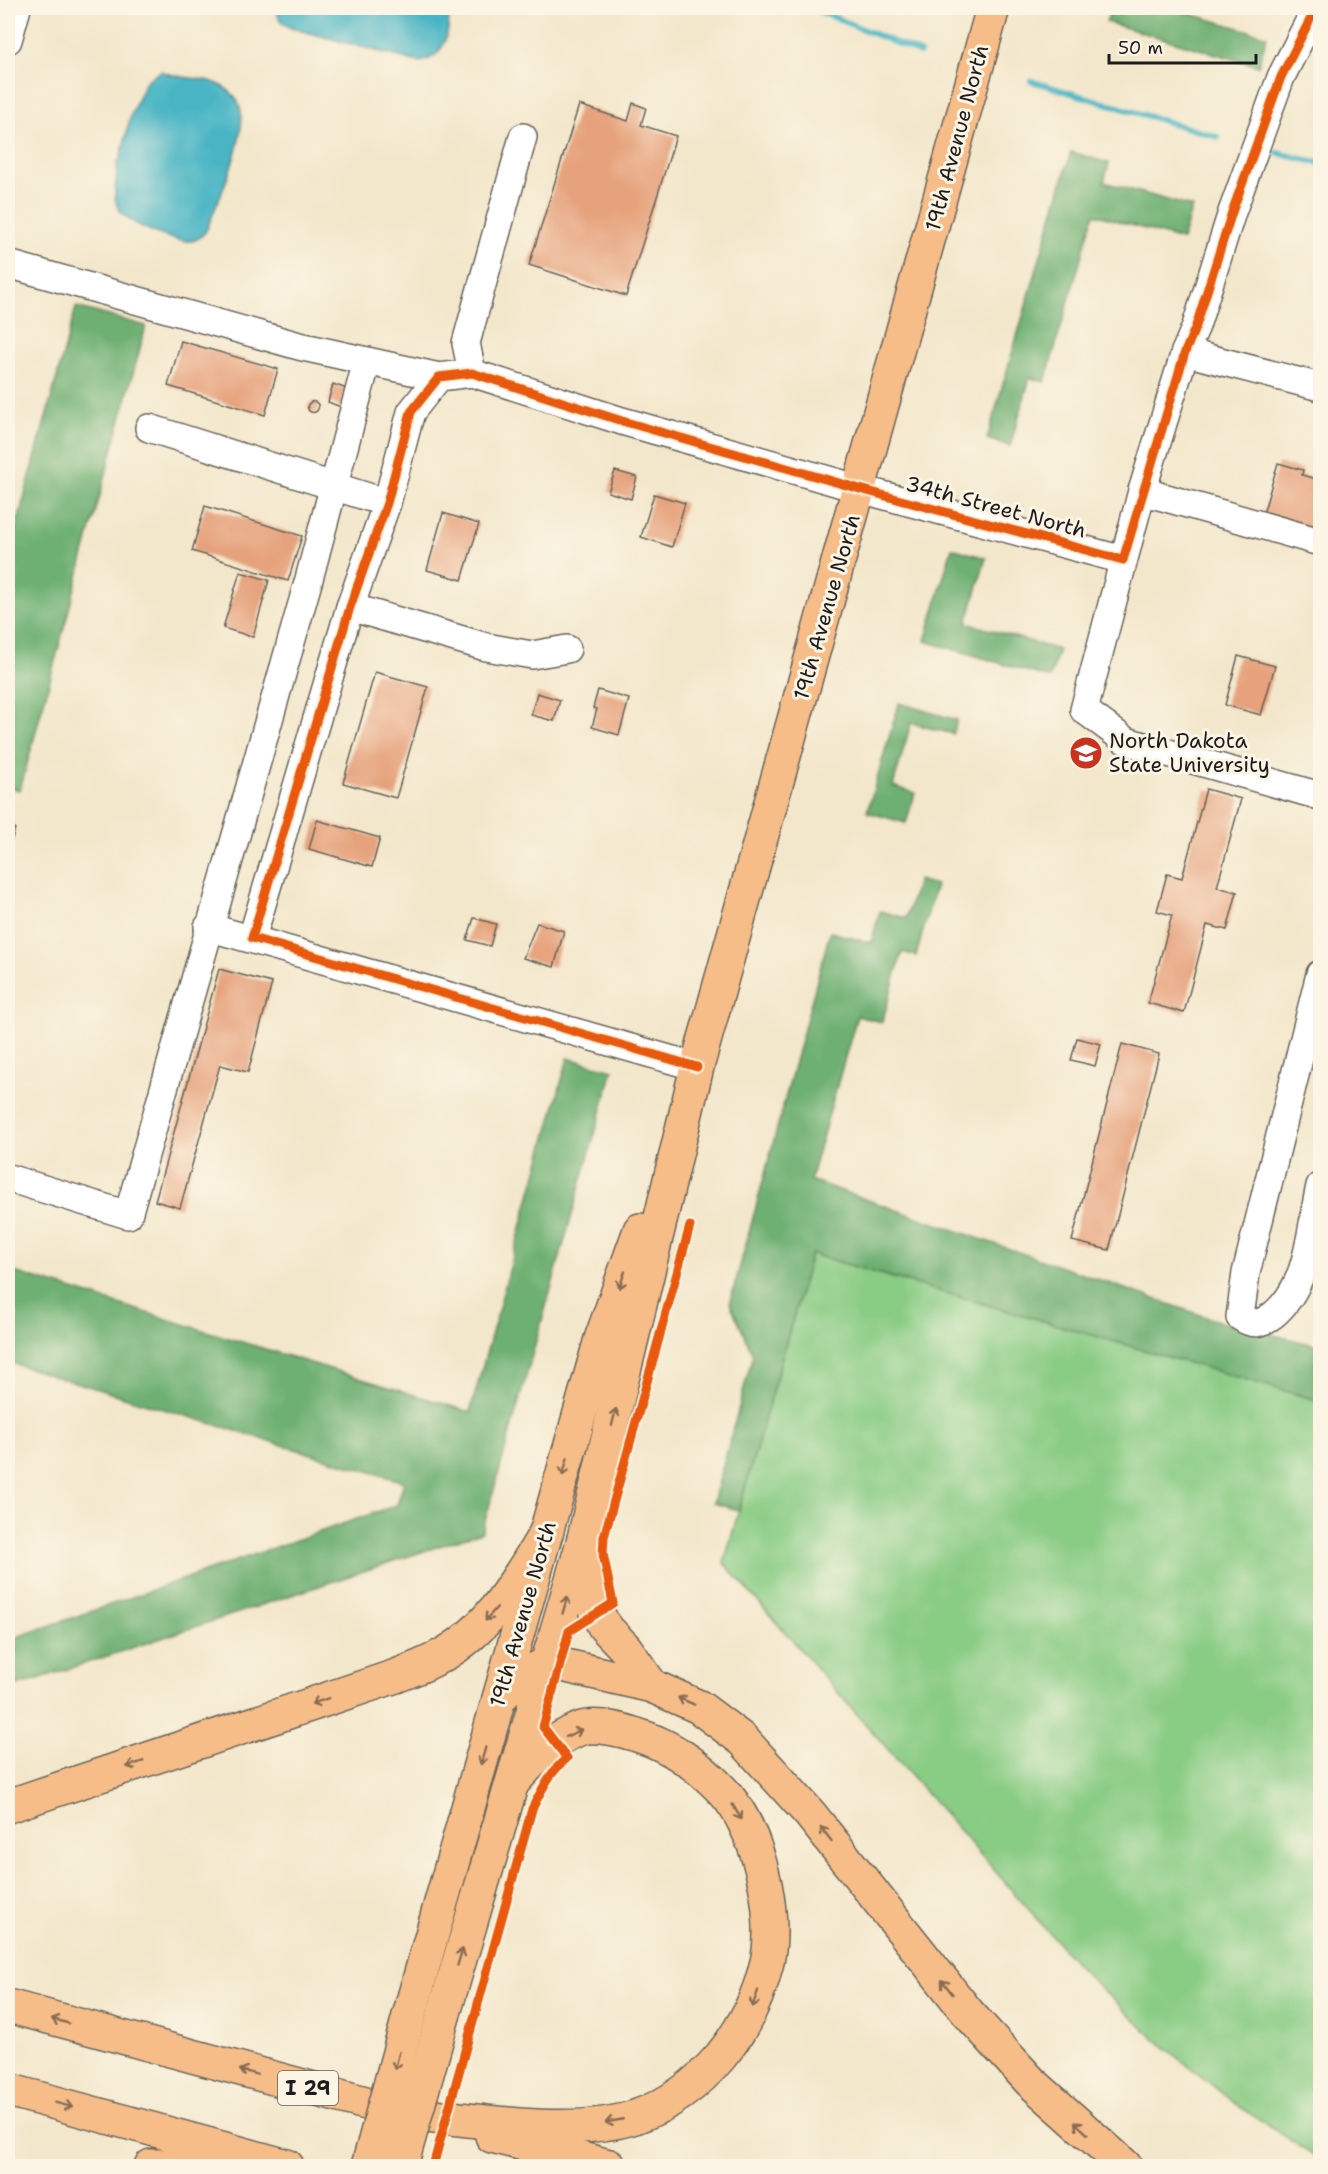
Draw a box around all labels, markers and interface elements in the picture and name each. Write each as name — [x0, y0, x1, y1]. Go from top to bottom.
scale bar — [1109, 27, 1256, 65]
text: 50 m — [1118, 36, 1163, 60]
street label: 19th Avenue North — [919, 42, 995, 234]
street label: 34th Street North — [903, 469, 1089, 545]
street label: 19th Avenue North — [787, 511, 867, 703]
place label: North Dakota State University — [1109, 727, 1270, 779]
school or university icon: North Dakota State University — [1068, 735, 1104, 771]
one-way arrow — [615, 1270, 626, 1289]
one-way arrow — [608, 1407, 620, 1426]
one-way arrow — [559, 1457, 570, 1476]
street label: 19th Avenue North — [483, 1518, 563, 1710]
one-way arrow — [560, 1596, 571, 1615]
one-way arrow — [484, 1606, 498, 1621]
one-way arrow — [677, 1695, 695, 1707]
one-way arrow — [311, 1697, 330, 1708]
one-way arrow — [564, 1726, 582, 1738]
one-way arrow — [477, 1746, 488, 1765]
one-way arrow — [126, 1759, 145, 1770]
one-way arrow — [731, 1803, 743, 1820]
one-way arrow — [820, 1826, 833, 1842]
one-way arrow — [455, 1948, 466, 1967]
one-way arrow — [941, 1979, 954, 1995]
one-way arrow — [748, 1989, 759, 2007]
one-way arrow — [51, 2015, 70, 2026]
one-way arrow — [391, 2051, 402, 2070]
one-way arrow — [239, 2066, 258, 2077]
road number: I 29 — [278, 2071, 338, 2105]
one-way arrow — [54, 2100, 73, 2111]
one-way arrow — [605, 2116, 625, 2127]
one-way arrow — [1074, 2122, 1089, 2136]

